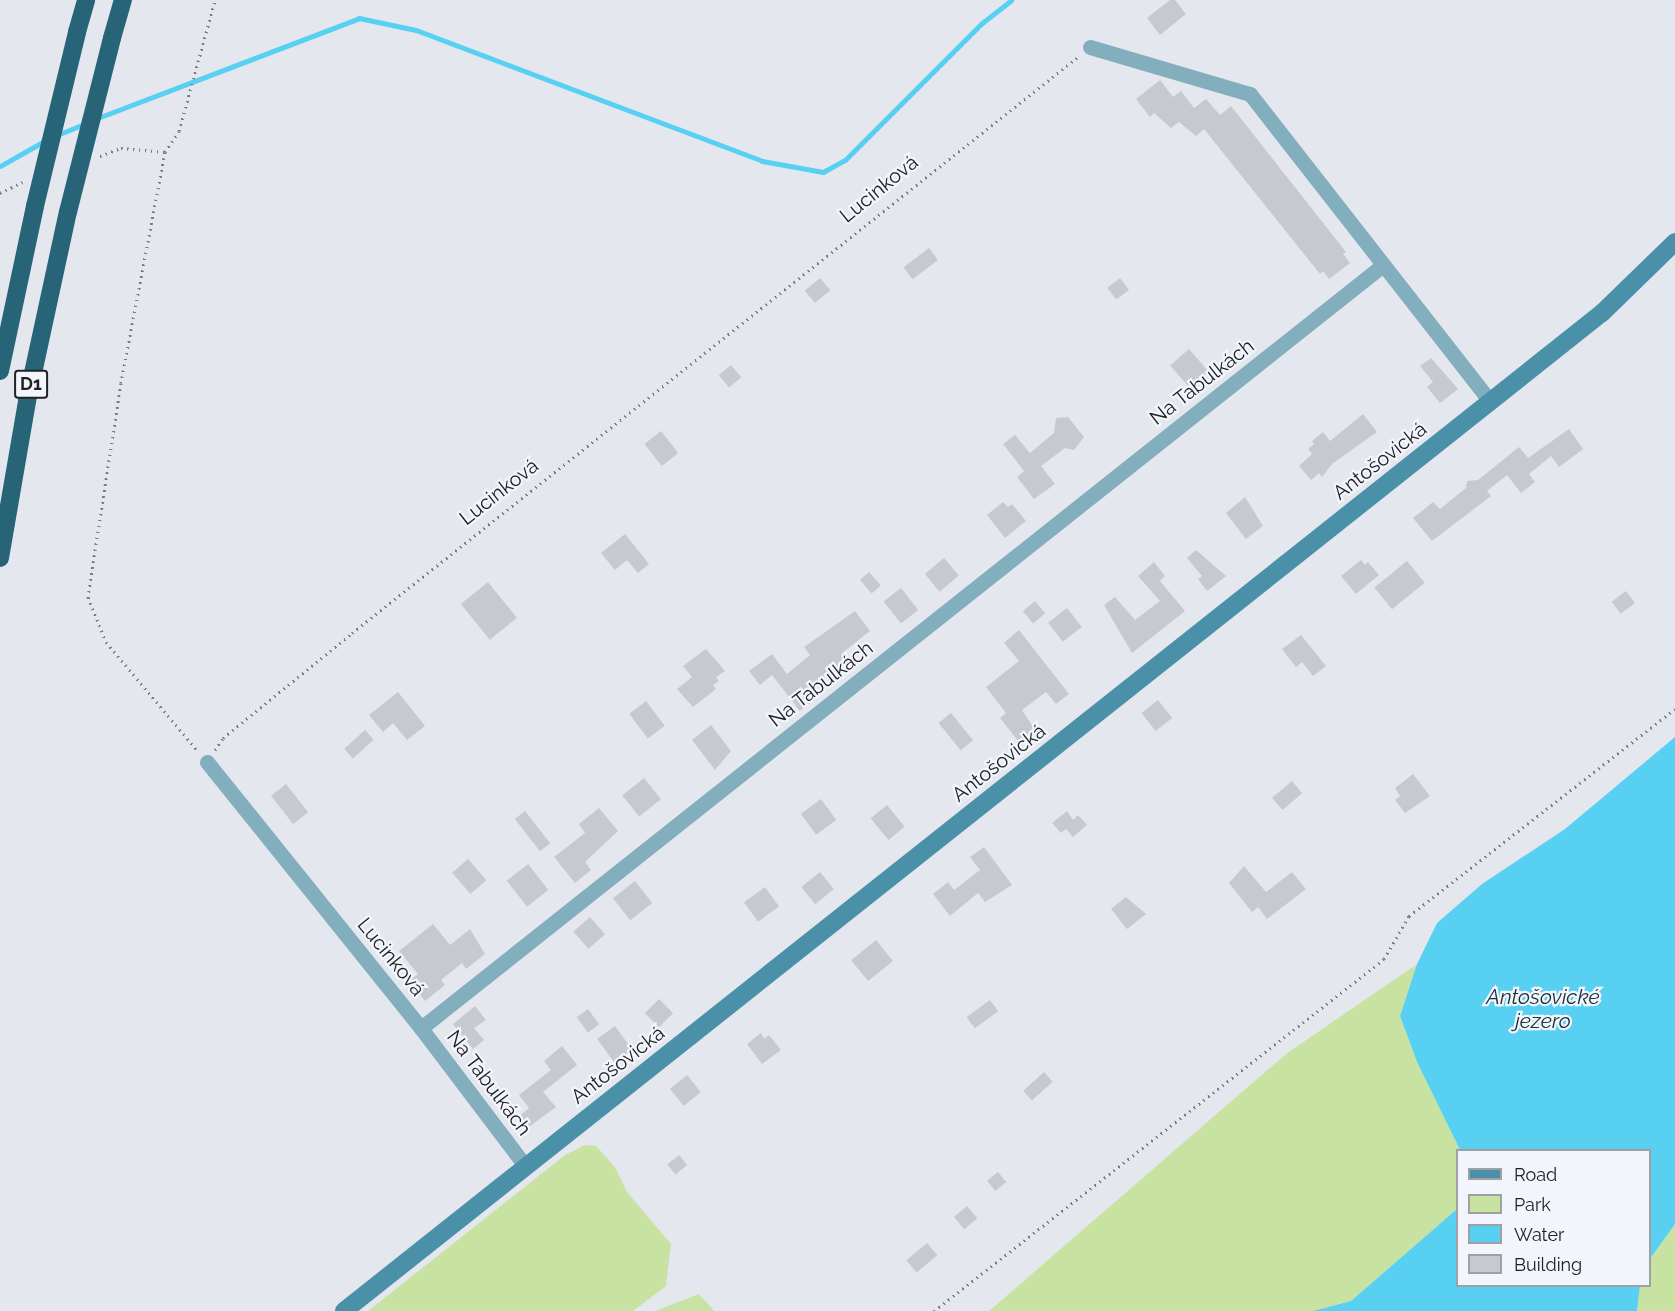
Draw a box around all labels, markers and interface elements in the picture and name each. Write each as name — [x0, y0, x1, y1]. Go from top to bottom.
street label: Lucinková — [835, 150, 923, 228]
street label: Na Tabulkách — [1145, 334, 1259, 430]
road number: D1 — [13, 369, 49, 399]
street label: Antošovická — [1328, 417, 1432, 505]
street label: Lucinková — [455, 454, 543, 530]
street label: Na Tabulkách — [764, 636, 878, 732]
street label: Antošovická — [947, 719, 1051, 807]
street label: Lucinková — [352, 913, 430, 1001]
water label: Antošovické jezero — [1486, 984, 1600, 1034]
street label: Antošovická — [566, 1021, 670, 1109]
street label: Na Tabulkách — [441, 1025, 537, 1141]
legend — [1456, 1149, 1651, 1287]
text: Road — [1514, 1164, 1557, 1185]
text: Park — [1514, 1194, 1551, 1215]
text: Water — [1514, 1224, 1564, 1245]
text: Building — [1514, 1254, 1582, 1275]

